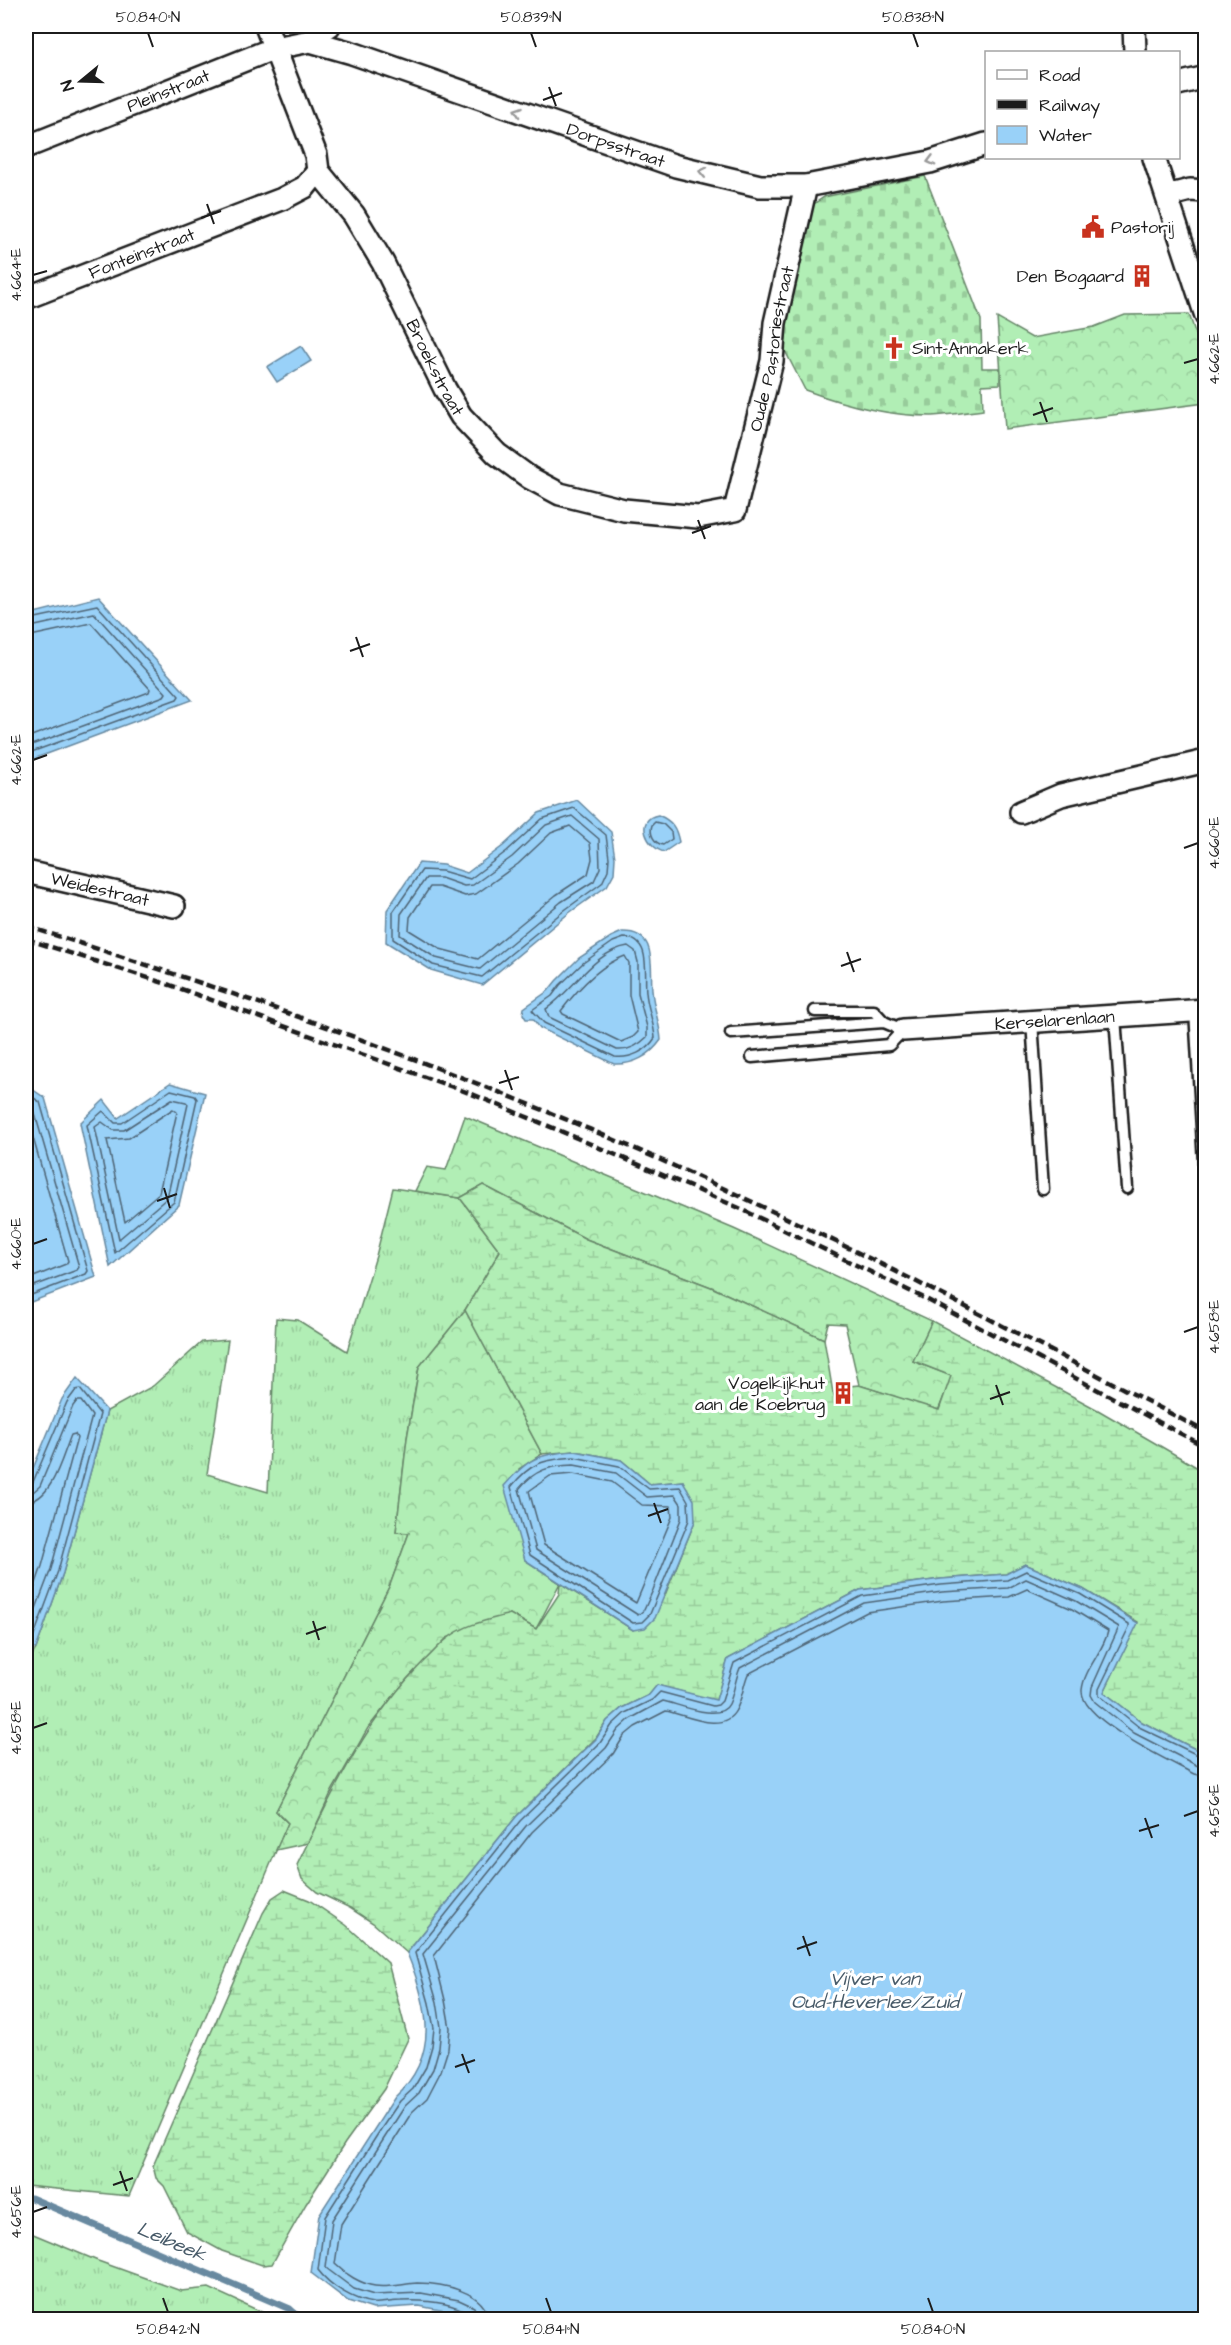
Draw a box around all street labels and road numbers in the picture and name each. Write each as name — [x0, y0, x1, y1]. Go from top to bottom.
street label: Pleinstraat — [123, 63, 214, 119]
street label: Dorpsstraat — [563, 117, 669, 175]
street label: Fonteinstraat — [85, 222, 199, 286]
street label: Oude Pastoriestraat — [743, 263, 801, 434]
street label: Broekstraat — [400, 315, 470, 421]
street label: Weidestraat — [48, 866, 152, 913]
street label: Kerselarenlaan — [994, 1004, 1116, 1037]

